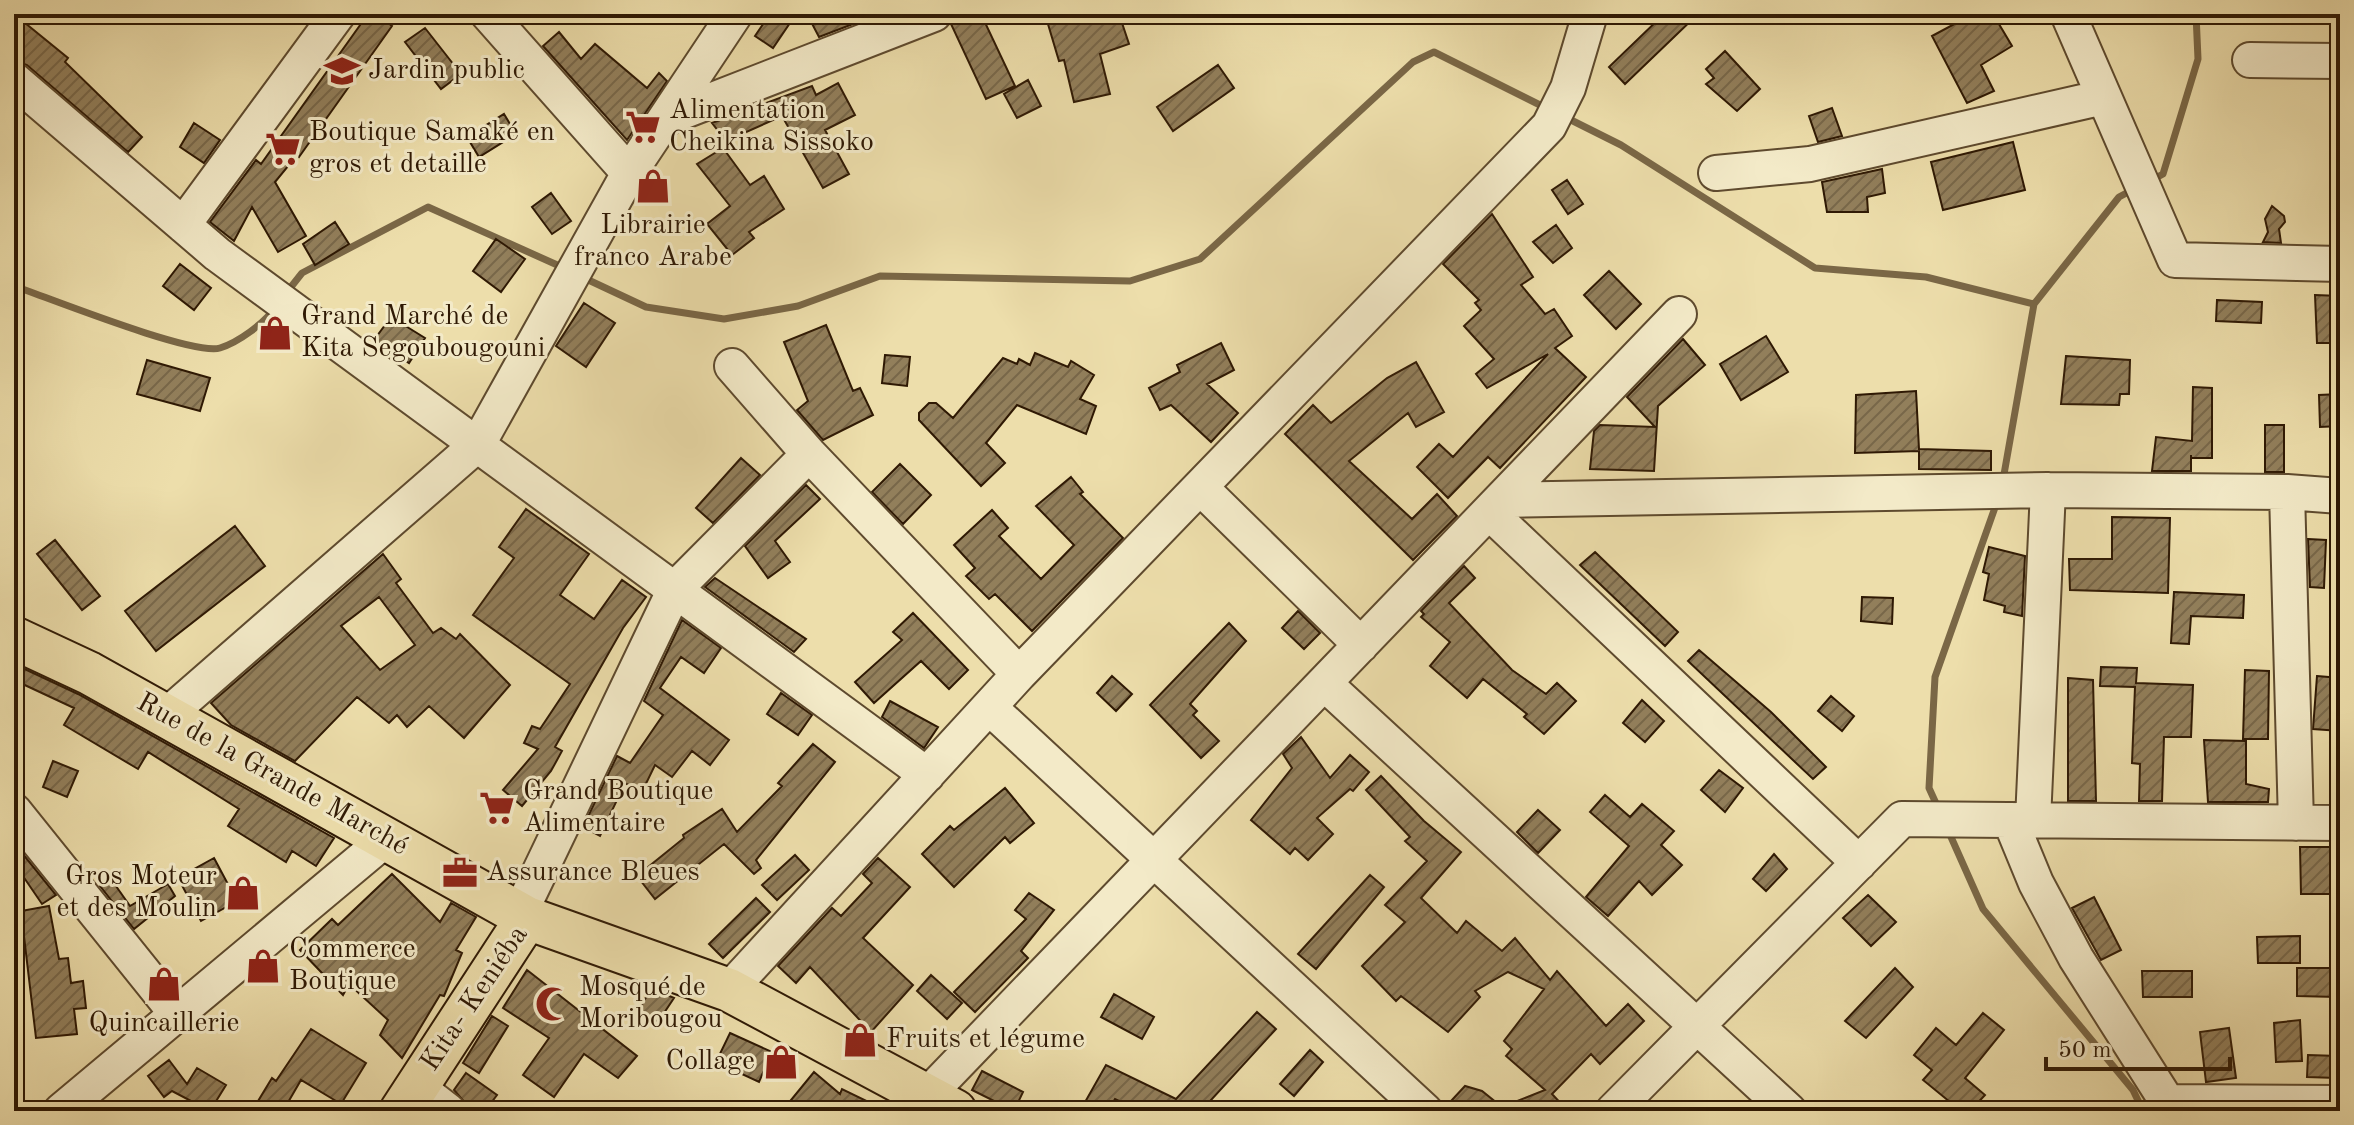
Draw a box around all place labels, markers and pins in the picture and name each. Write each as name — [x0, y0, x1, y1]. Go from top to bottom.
school or university icon: Jardin public — [323, 52, 361, 90]
place label: Jardin public — [368, 57, 525, 85]
place label: Alimentation Cheikina Sissoko — [669, 97, 874, 157]
supermarket icon: Alimentation Cheikina Sissoko — [624, 108, 662, 146]
place label: Boutique Samaké en gros et detaille — [309, 119, 555, 179]
supermarket icon: Boutique Samaké en gros et detaille — [264, 130, 302, 168]
shop icon: Librairie franco Arabe — [634, 167, 672, 205]
place label: Librairie franco Arabe — [574, 212, 732, 272]
place label: Grand Marché de Kita Segoubougouni — [301, 303, 545, 363]
shop icon: Grand Marché de Kita Segoubougouni — [256, 314, 294, 352]
place label: Grand Boutique Alimentaire — [523, 778, 713, 838]
supermarket icon: Grand Boutique Alimentaire — [478, 789, 516, 827]
office icon: Assurance Bleues — [441, 854, 479, 892]
place label: Assurance Bleues — [486, 859, 700, 887]
place label: Gros Moteur et des Moulin — [56, 863, 217, 923]
shop icon: Gros Moteur et des Moulin — [224, 874, 262, 912]
place label: Commerce Boutique — [289, 936, 416, 996]
shop icon: Commerce Boutique — [244, 947, 282, 985]
shop icon: Quincaillerie — [145, 965, 183, 1003]
place label: Mosqué de Moribougou — [579, 974, 723, 1034]
mosque icon: Mosqué de Moribougou — [534, 985, 572, 1023]
place label: Quincaillerie — [89, 1010, 239, 1038]
shop icon: Fruits et légume — [841, 1021, 879, 1059]
place label: Fruits et légume — [886, 1026, 1085, 1054]
shop icon: Collage — [762, 1043, 800, 1081]
place label: Collage — [665, 1048, 755, 1076]

